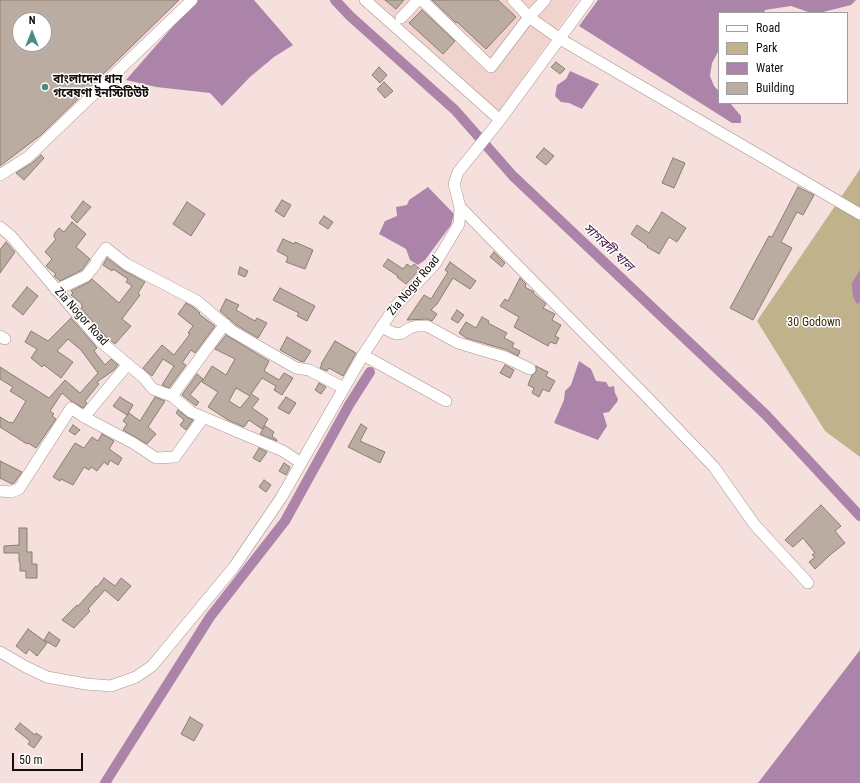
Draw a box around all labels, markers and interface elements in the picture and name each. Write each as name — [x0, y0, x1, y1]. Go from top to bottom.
north arrow — [12, 12, 52, 52]
legend — [718, 12, 848, 104]
text: N — [29, 14, 35, 27]
text: Road — [756, 21, 780, 35]
text: Park — [756, 41, 777, 55]
text: Water — [756, 61, 784, 75]
place label: বাংলাদেশ ধান গবেষণা ইনস্টিটিউট — [53, 73, 149, 101]
text: Building — [756, 81, 794, 95]
marker: বাংলাদেশ ধান গবেষণা ইনস্টিটিউট — [40, 82, 50, 92]
water label: সাগরদী খাল — [580, 221, 636, 275]
street label: Zia Nogor Road — [385, 253, 443, 319]
street label: Zia Nogor Road — [51, 285, 111, 349]
park label: 30 Godown — [787, 316, 841, 330]
scale bar — [14, 745, 85, 771]
text: 50 m — [19, 753, 43, 767]

